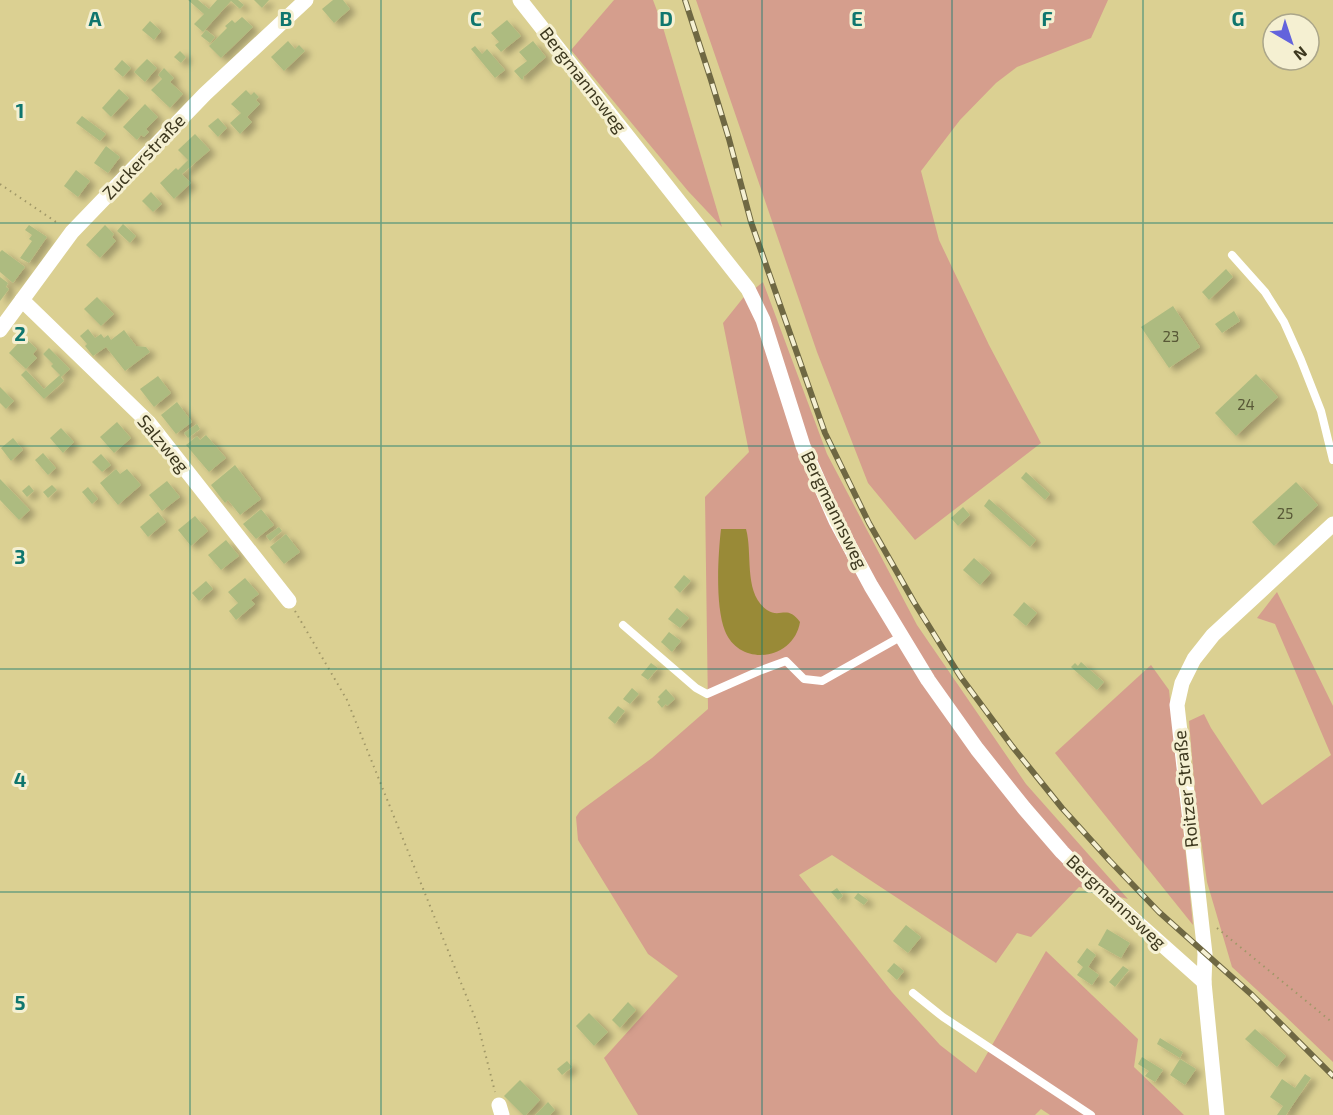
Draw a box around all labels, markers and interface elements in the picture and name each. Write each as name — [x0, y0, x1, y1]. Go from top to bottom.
text: A — [88, 6, 102, 30]
text: B — [280, 6, 292, 30]
text: C — [470, 6, 482, 30]
text: D — [659, 6, 673, 30]
text: E — [851, 6, 863, 30]
text: F — [1041, 6, 1053, 30]
text: G — [1232, 6, 1244, 30]
north arrow — [1261, 12, 1321, 72]
street label: Bergmannsweg — [536, 22, 632, 137]
text: N — [1290, 43, 1311, 65]
text: 1 — [16, 98, 24, 122]
street label: Zuckerstraße — [97, 109, 189, 203]
text: 2 — [14, 321, 26, 345]
house number: 23 — [1163, 327, 1179, 345]
house number: 24 — [1237, 395, 1255, 413]
street label: Salzweg — [133, 410, 194, 477]
street label: Bergmannsweg — [797, 447, 873, 572]
house number: 25 — [1277, 504, 1293, 522]
text: 3 — [14, 544, 26, 568]
street label: Roitzer Straße — [1168, 729, 1202, 849]
text: 4 — [14, 767, 27, 791]
street label: Bergmannsweg — [1062, 850, 1171, 953]
text: 5 — [14, 990, 26, 1014]

